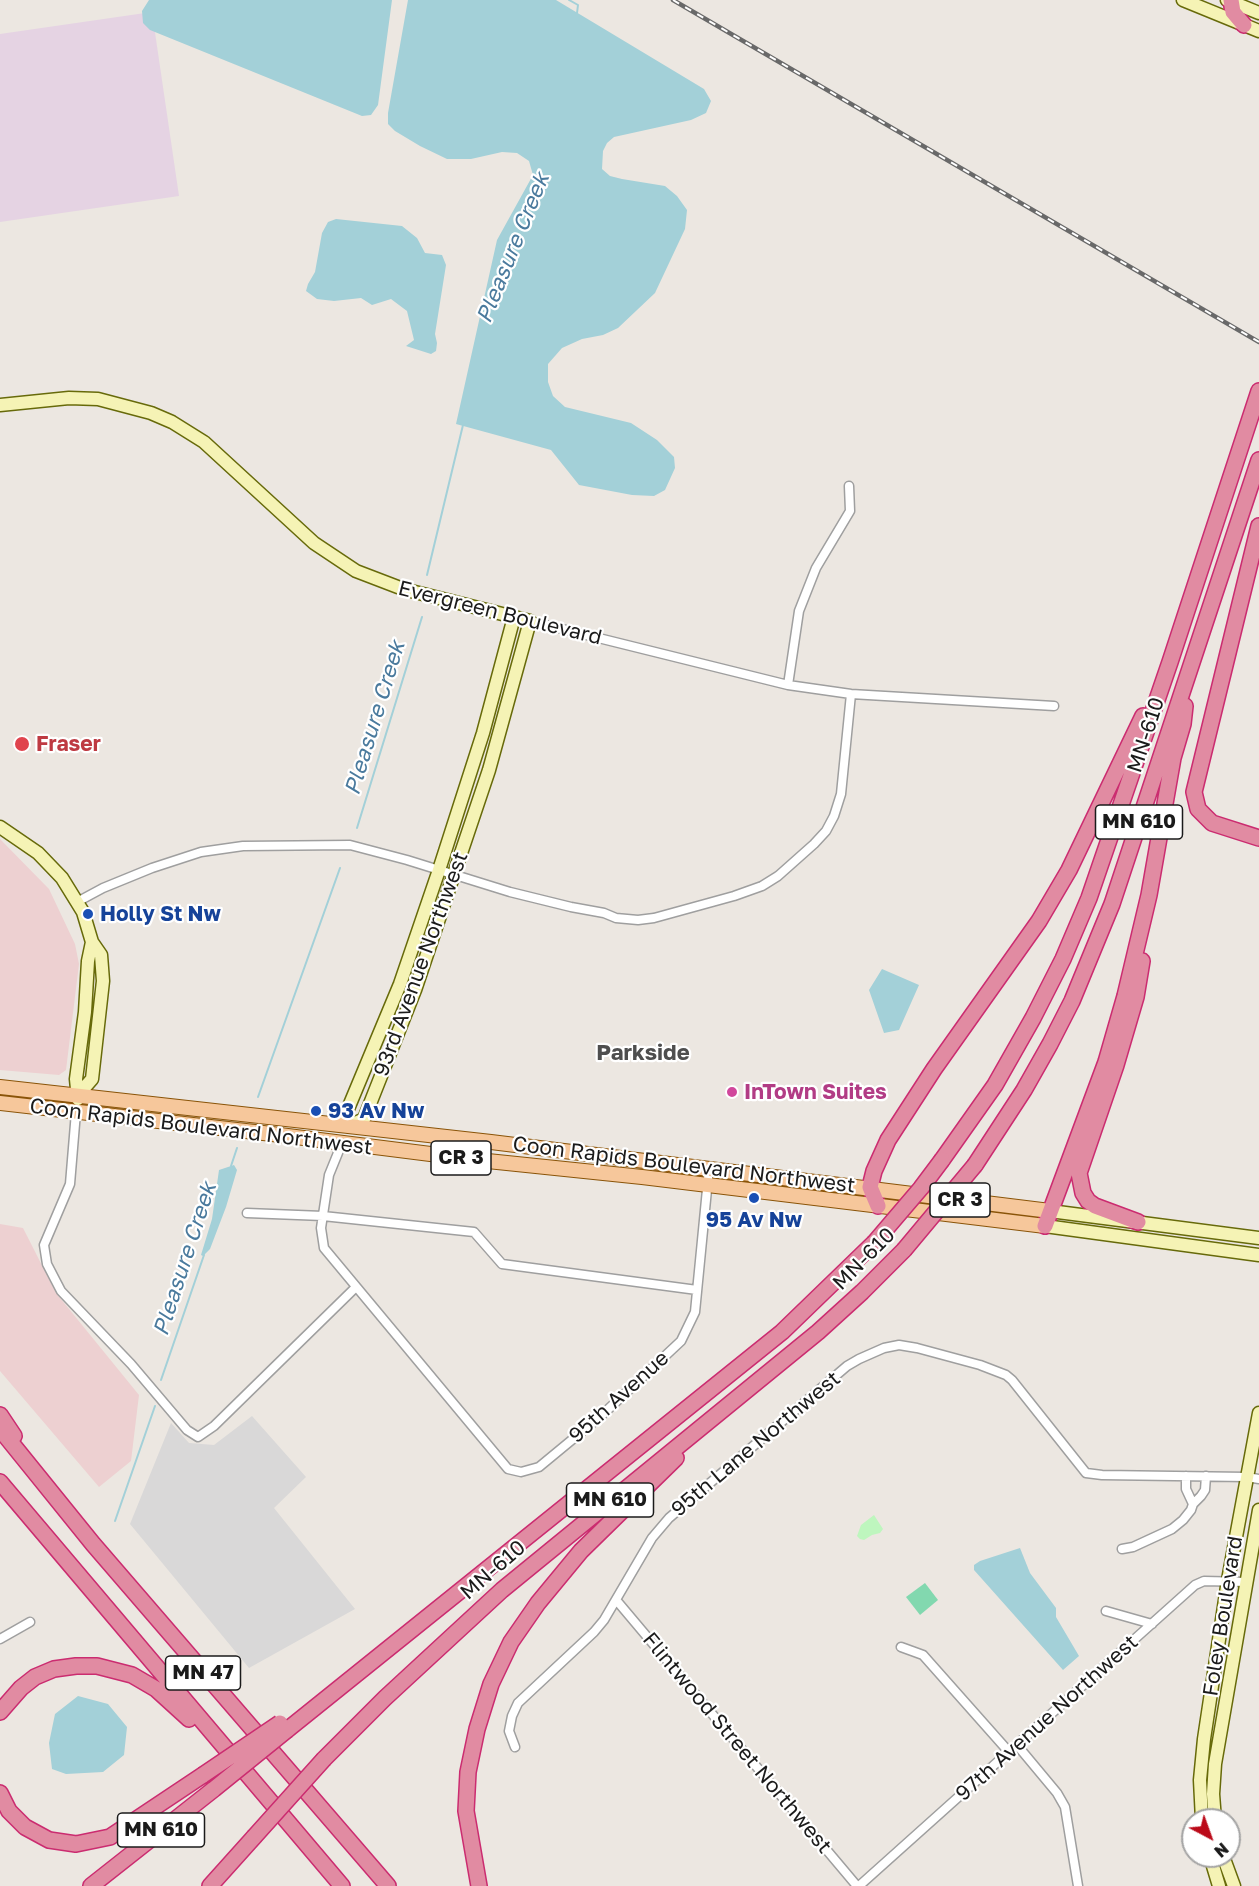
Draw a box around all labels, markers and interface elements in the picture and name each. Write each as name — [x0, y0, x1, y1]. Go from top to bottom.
water label: Pleasure Creek — [471, 169, 555, 327]
street label: Evergreen Boulevard — [396, 575, 604, 651]
water label: Pleasure Creek — [339, 638, 411, 798]
street label: MN-610 — [1122, 694, 1170, 776]
place label: Fraser — [36, 731, 101, 757]
marker: Fraser — [13, 735, 31, 753]
road number: MN 610 — [1096, 805, 1182, 839]
street label: 93rd Avenue Northwest — [369, 848, 473, 1080]
place label: Holly St Nw — [100, 901, 221, 927]
marker: Holly St Nw — [81, 907, 95, 921]
district label: Parkside — [596, 1040, 690, 1066]
place label: InTown Suites — [744, 1079, 887, 1105]
marker: InTown Suites — [725, 1085, 739, 1099]
street label: Coon Rapids Boulevard Northwest — [28, 1093, 374, 1161]
place label: 93 Av Nw — [328, 1098, 424, 1124]
marker: 93 Av Nw — [309, 1104, 323, 1118]
street label: Coon Rapids Boulevard Northwest — [511, 1131, 857, 1199]
road number: CR 3 — [431, 1141, 491, 1175]
water label: Pleasure Creek — [148, 1179, 222, 1339]
road number: CR 3 — [930, 1183, 990, 1217]
marker: 95 Av Nw — [747, 1191, 761, 1205]
place label: 95 Av Nw — [706, 1207, 802, 1233]
street label: MN-610 — [828, 1223, 900, 1295]
street label: 95th Avenue — [564, 1346, 674, 1448]
street label: 95th Lane Northwest — [666, 1366, 846, 1522]
road number: MN 610 — [566, 1483, 654, 1517]
street label: Foley Boulevard — [1198, 1534, 1248, 1698]
street label: MN-610 — [455, 1535, 531, 1605]
street label: Flintwood Street Northwest — [637, 1627, 837, 1859]
street label: 97th Avenue Northwest — [951, 1629, 1143, 1807]
road number: MN 47 — [166, 1656, 240, 1690]
north arrow — [1181, 1808, 1241, 1868]
road number: MN 610 — [118, 1813, 204, 1847]
text: N — [1210, 1839, 1233, 1862]

